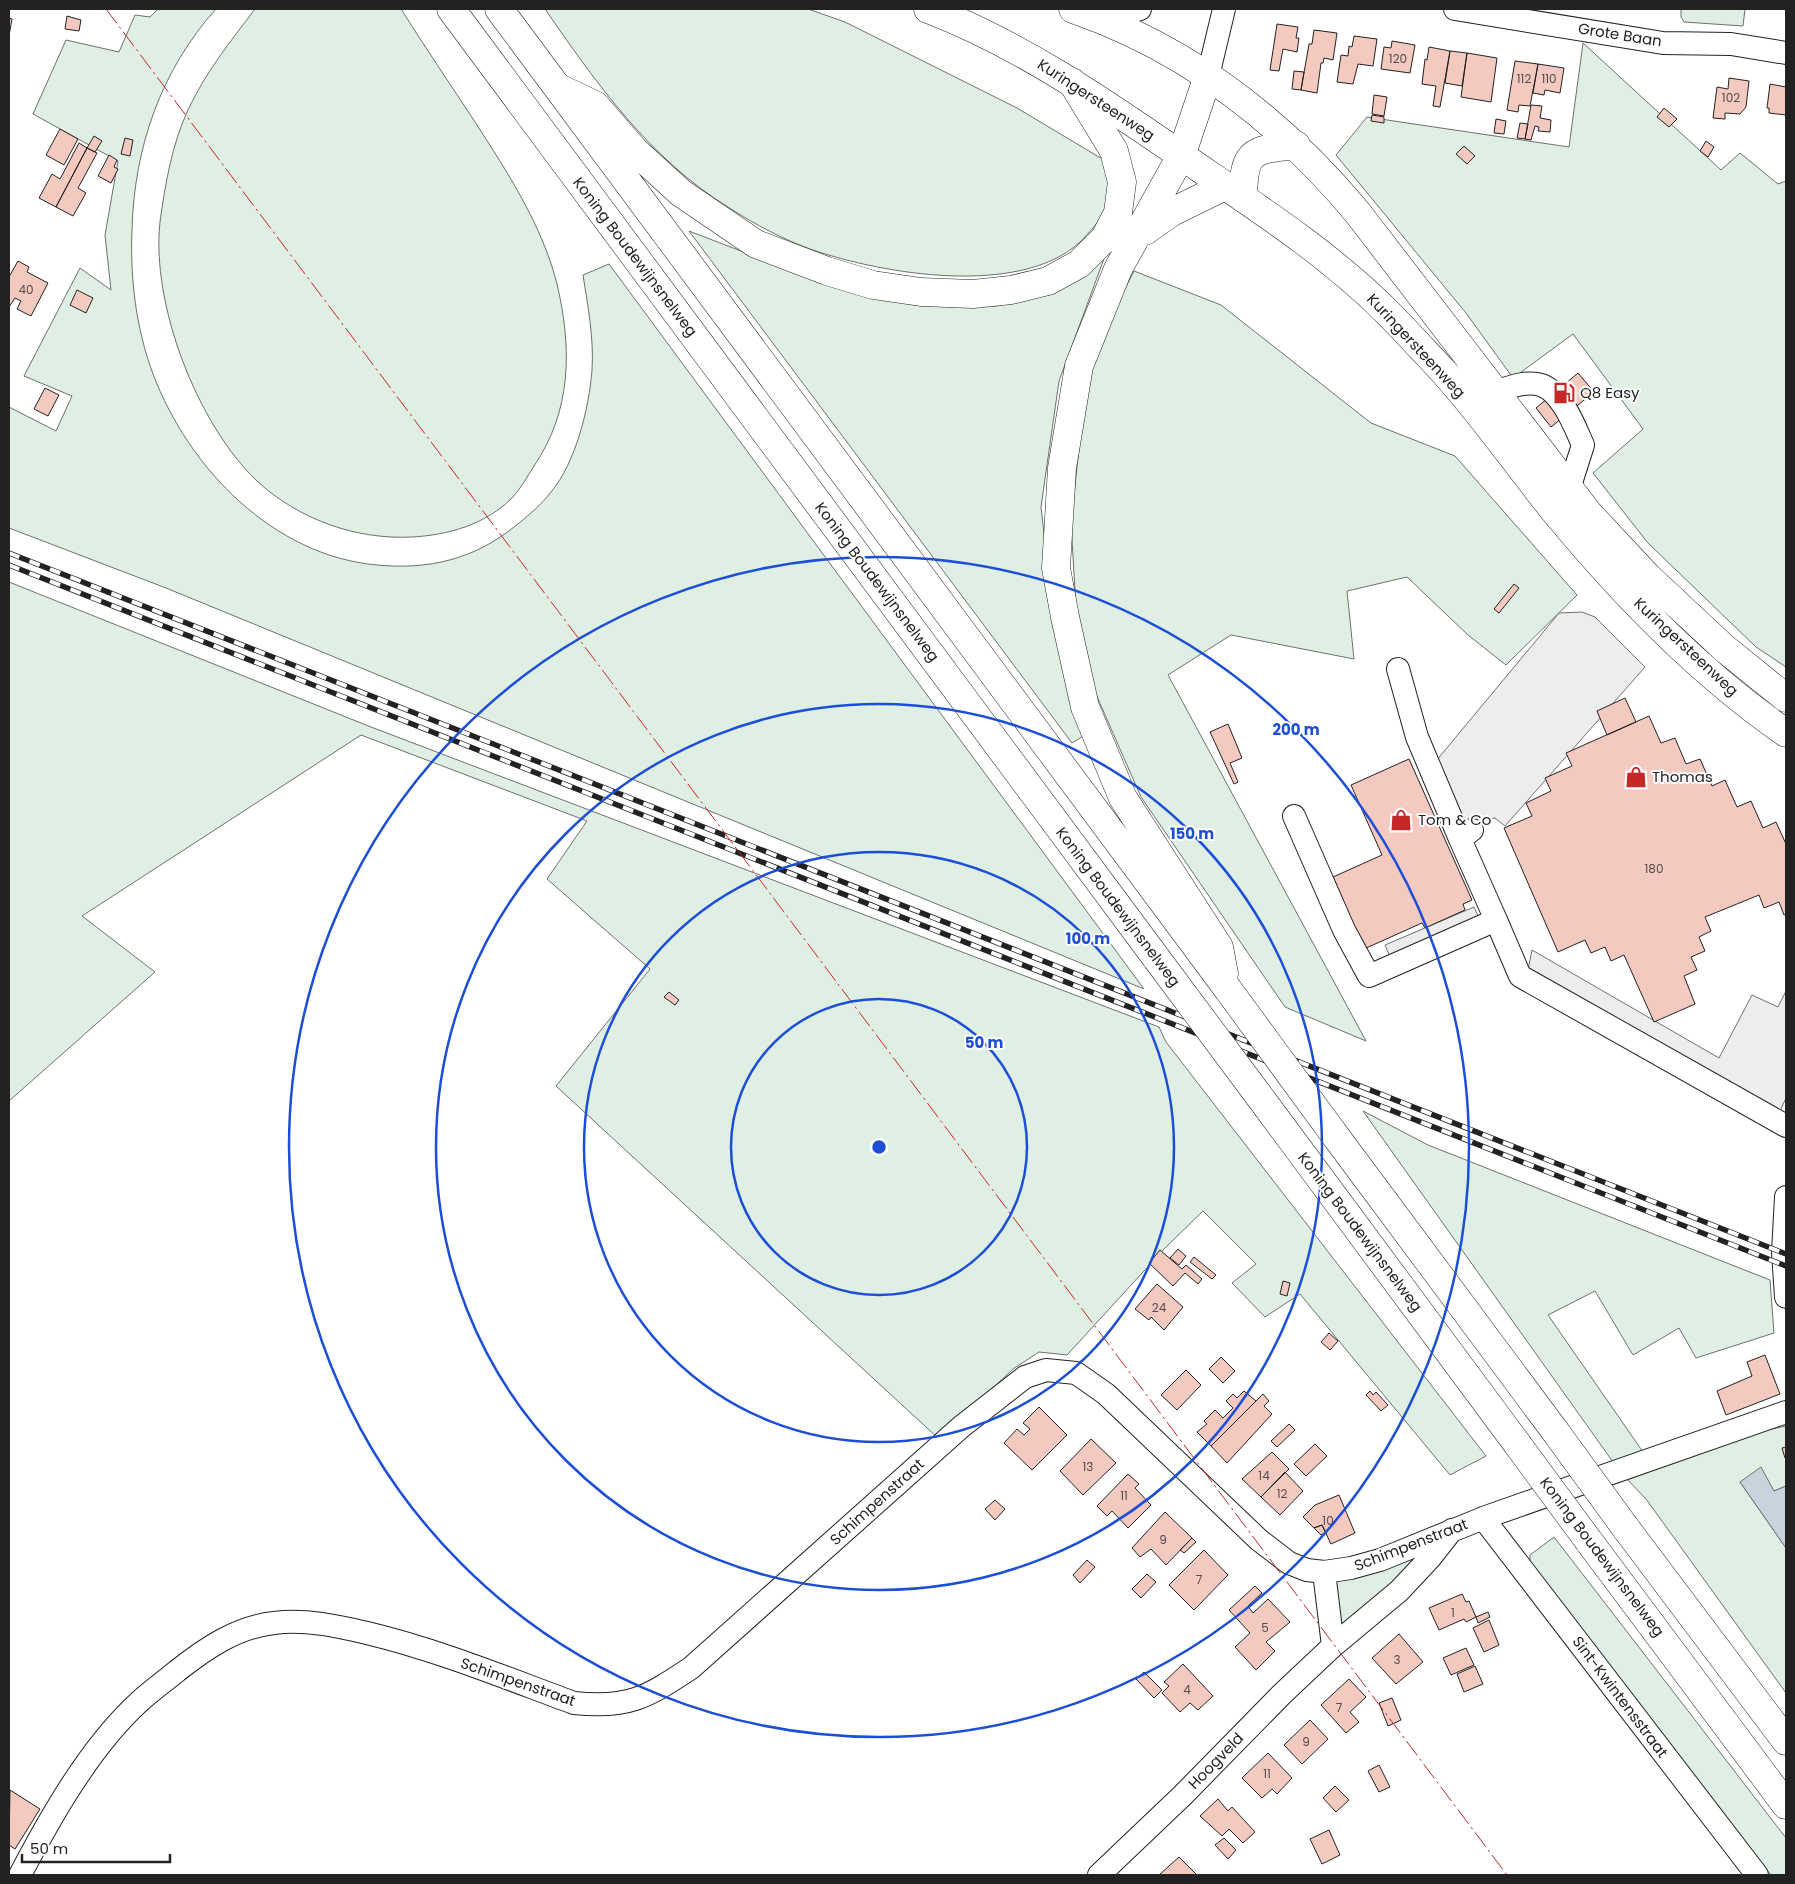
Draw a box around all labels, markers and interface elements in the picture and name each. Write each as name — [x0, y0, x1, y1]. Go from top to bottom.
street label: Grote Baan — [1577, 18, 1664, 52]
house number: 120 — [1389, 50, 1407, 67]
street label: Kuringersteenweg — [1034, 54, 1159, 145]
house number: 112 — [1517, 70, 1531, 87]
house number: 110 — [1541, 70, 1557, 87]
house number: 102 — [1722, 89, 1740, 106]
street label: Koning Boudewijnsnelweg — [568, 173, 702, 341]
house number: 40 — [18, 281, 34, 298]
street label: Kuringersteenweg — [1362, 289, 1470, 402]
fuel station icon: Q8 Easy — [1551, 380, 1577, 406]
place label: Q8 Easy — [1580, 382, 1640, 403]
street label: Koning Boudewijnsnelweg — [810, 498, 944, 666]
street label: Kuringersteenweg — [1630, 593, 1743, 701]
text: 200 m — [1272, 719, 1320, 740]
shop icon: Thomas — [1623, 764, 1649, 790]
place label: Thomas — [1652, 766, 1713, 787]
shop icon: Tom & Co — [1388, 807, 1414, 833]
place label: Tom & Co — [1418, 809, 1491, 830]
street label: Koning Boudewijnsnelweg — [1051, 823, 1185, 991]
text: 150 m — [1170, 823, 1214, 844]
house number: 180 — [1645, 860, 1663, 877]
text: 100 m — [1066, 928, 1110, 949]
text: 50 m — [965, 1032, 1003, 1053]
centre of rings — [870, 1138, 888, 1156]
street label: Koning Boudewijnsnelweg — [1293, 1148, 1427, 1316]
house number: 24 — [1152, 1299, 1167, 1316]
street label: Schimpenstraat — [825, 1454, 928, 1550]
house number: 13 — [1083, 1458, 1093, 1475]
house number: 14 — [1258, 1467, 1270, 1484]
street label: Koning Boudewijnsnelweg — [1535, 1473, 1669, 1641]
house number: 12 — [1277, 1485, 1287, 1502]
house number: 11 — [1120, 1487, 1128, 1504]
house number: 10 — [1322, 1512, 1334, 1529]
street label: Schimpenstraat — [1351, 1513, 1471, 1576]
house number: 9 — [1159, 1531, 1167, 1548]
house number: 7 — [1196, 1571, 1203, 1588]
house number: 1 — [1451, 1604, 1455, 1621]
house number: 5 — [1261, 1619, 1269, 1636]
street label: Sint-Kwintensstraat — [1568, 1632, 1673, 1762]
house number: 3 — [1393, 1651, 1401, 1668]
street label: Schimpenstraat — [458, 1652, 578, 1711]
house number: 4 — [1183, 1681, 1191, 1698]
house number: 7 — [1336, 1699, 1343, 1716]
street label: Hoogveld — [1183, 1728, 1248, 1794]
house number: 9 — [1302, 1733, 1310, 1750]
house number: 11 — [1263, 1765, 1271, 1782]
scale bar — [22, 1832, 170, 1864]
text: 50 m — [30, 1838, 68, 1859]

